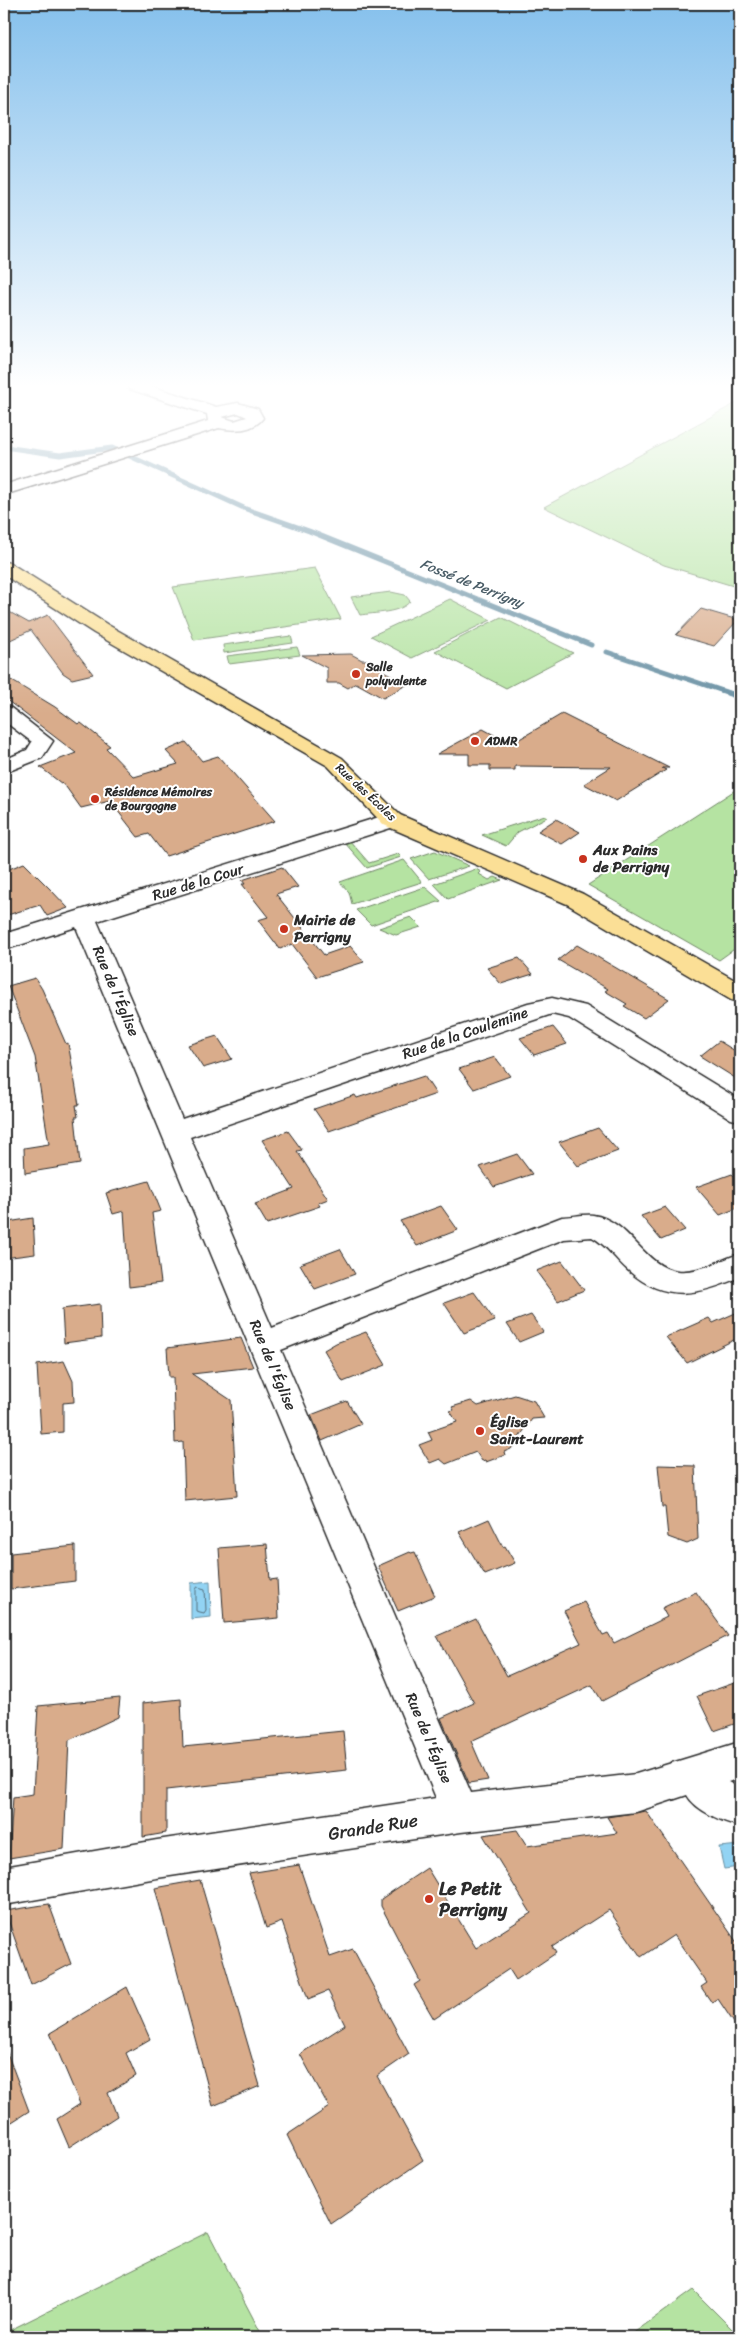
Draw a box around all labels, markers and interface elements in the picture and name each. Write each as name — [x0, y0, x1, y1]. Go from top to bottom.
water label: Fossé de Perrigny — [417, 551, 529, 616]
place label: Salle polyvalente — [365, 656, 428, 692]
marker: Salle polyvalente — [350, 668, 362, 680]
place label: ADMR — [484, 730, 518, 752]
marker: ADMR — [469, 735, 481, 747]
street label: Rue des Écoles — [330, 757, 402, 827]
place label: Résidence Mémoires de Bourgogne — [104, 781, 212, 817]
marker: Résidence Mémoires de Bourgogne — [89, 793, 101, 805]
place label: Aux Pains de Perrigny — [592, 837, 669, 880]
marker: Aux Pains de Perrigny — [577, 853, 589, 865]
street label: Rue de la Cour — [149, 855, 248, 908]
place label: Mairie de Perrigny — [293, 907, 356, 950]
marker: Mairie de Perrigny — [278, 923, 290, 935]
street label: Rue de l'Église — [85, 941, 147, 1041]
street label: Rue de la Coulemine — [399, 999, 531, 1067]
street label: Rue de l'Église — [242, 1315, 304, 1415]
place label: Église Saint-Laurent — [489, 1409, 584, 1452]
marker: Église Saint-Laurent — [474, 1425, 486, 1437]
street label: Rue de l'Église — [398, 1688, 460, 1788]
street label: Grande Rue — [326, 1804, 420, 1850]
place label: Le Petit Perrigny — [439, 1873, 508, 1926]
marker: Le Petit Perrigny — [423, 1893, 435, 1905]

